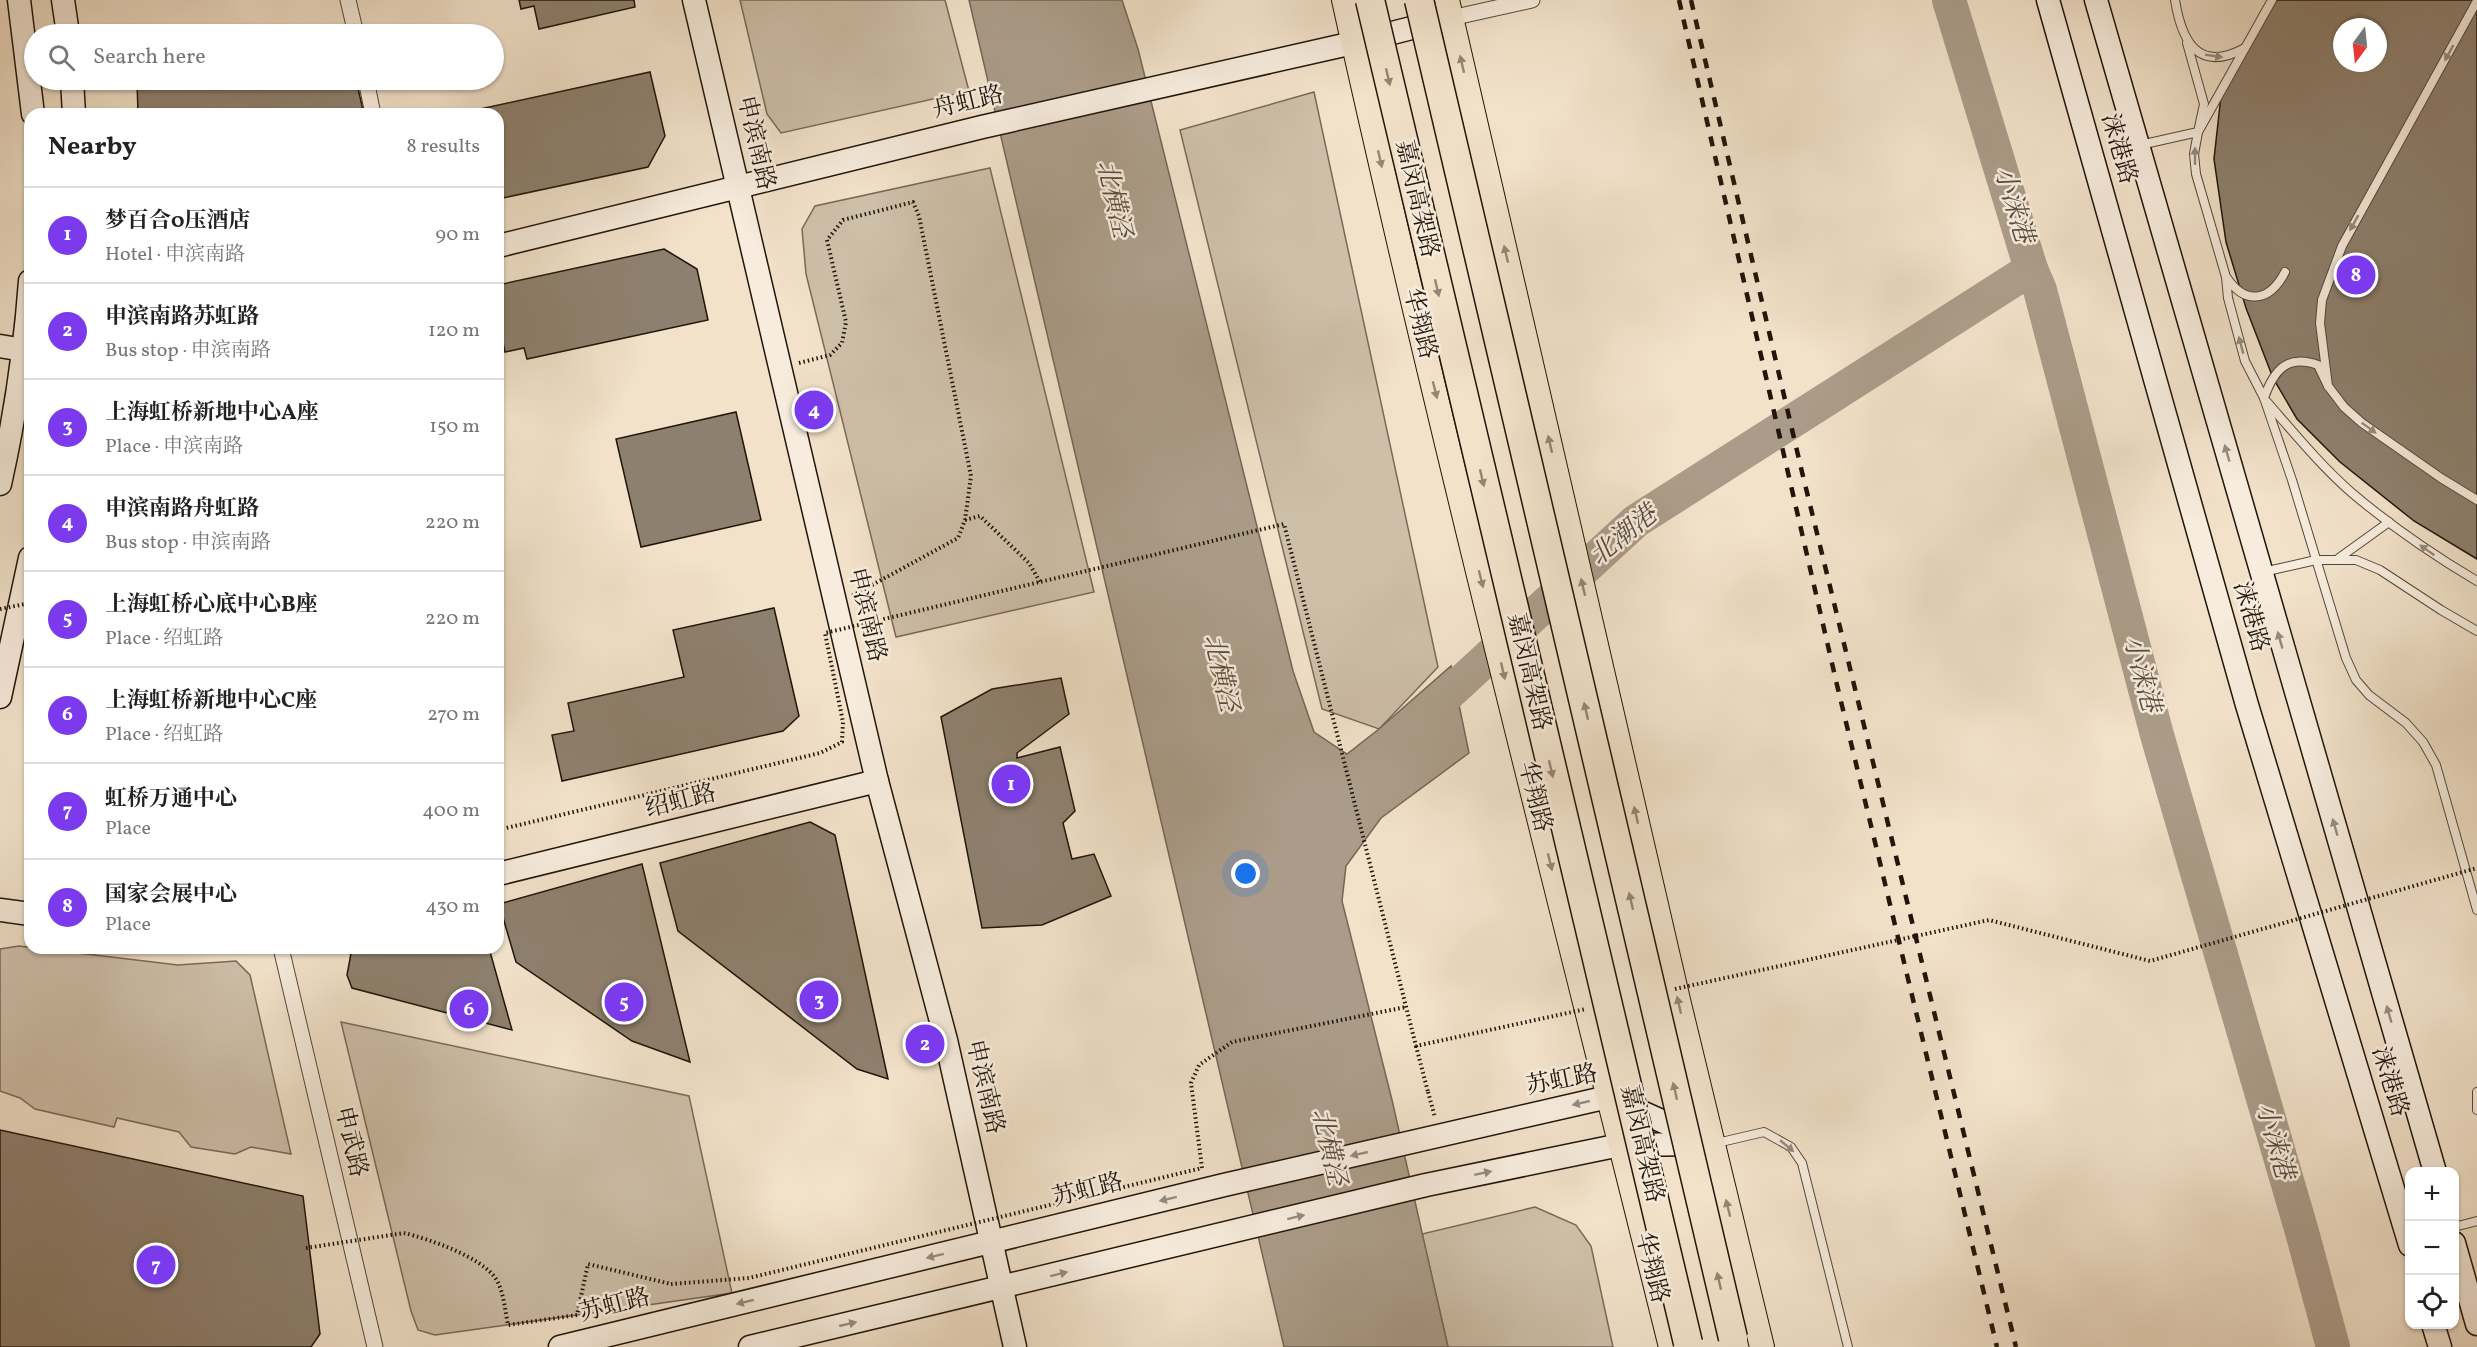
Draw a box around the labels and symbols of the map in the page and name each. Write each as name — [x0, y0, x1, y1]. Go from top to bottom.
north arrow — [2333, 18, 2387, 72]
one-way arrow — [2444, 44, 2454, 61]
one-way arrow — [2205, 52, 2224, 61]
one-way arrow — [1457, 54, 1466, 73]
one-way arrow — [1384, 68, 1393, 87]
street label: 舟虹路 — [929, 78, 1007, 128]
street label: 申滨南路 — [728, 92, 782, 194]
street label: 涞港路 — [2092, 110, 2144, 188]
street label: 嘉闵高架路 — [1386, 137, 1446, 261]
one-way arrow — [2190, 146, 2200, 165]
one-way arrow — [1376, 150, 1385, 169]
water label: 北横泾 — [1087, 157, 1140, 243]
water label: 小涞港 — [1984, 162, 2042, 250]
one-way arrow — [2350, 215, 2360, 232]
one-way arrow — [1501, 244, 1510, 263]
pin: 8 — [2336, 252, 2376, 298]
one-way arrow — [1433, 278, 1443, 297]
street label: 华翔路 — [1394, 285, 1444, 363]
one-way arrow — [2235, 336, 2245, 354]
one-way arrow — [1430, 381, 1440, 399]
pin: 4 — [794, 388, 834, 432]
one-way arrow — [2362, 421, 2377, 433]
one-way arrow — [1545, 434, 1554, 453]
one-way arrow — [2221, 443, 2231, 462]
one-way arrow — [1477, 468, 1487, 487]
water label: 北潮港 — [1582, 496, 1668, 575]
one-way arrow — [2420, 544, 2436, 556]
street label: 申滨南路 — [839, 564, 893, 666]
one-way arrow — [1477, 570, 1487, 589]
one-way arrow — [1577, 578, 1587, 596]
street label: 涞港路 — [2224, 578, 2276, 656]
street label: 嘉闵高架路 — [1498, 610, 1558, 734]
water label: 北横泾 — [1194, 631, 1247, 717]
one-way arrow — [2275, 631, 2284, 649]
water label: 小涞港 — [2114, 632, 2169, 719]
one-way arrow — [1499, 662, 1508, 681]
one-way arrow — [1580, 702, 1590, 720]
street label: 华翔路 — [1509, 758, 1559, 836]
one-way arrow — [1547, 760, 1557, 779]
pin: 1 — [992, 762, 1030, 806]
street label: 绍虹路 — [642, 777, 720, 827]
one-way arrow — [1630, 806, 1640, 824]
one-way arrow — [2330, 818, 2339, 836]
one-way arrow — [1546, 853, 1555, 871]
your location — [1231, 859, 1260, 888]
one-way arrow — [1625, 892, 1635, 910]
pin: 3 — [800, 978, 838, 1022]
pin: 5 — [604, 980, 644, 1024]
pin: 6 — [450, 986, 488, 1032]
one-way arrow — [1674, 996, 1684, 1014]
one-way arrow — [2384, 1005, 2393, 1023]
pin: 2 — [906, 1022, 944, 1066]
street label: 申滨南路 — [957, 1036, 1011, 1138]
street label: 涞港路 — [2362, 1043, 2416, 1121]
street label: 苏虹路 — [1523, 1057, 1601, 1105]
one-way arrow — [1670, 1081, 1679, 1100]
street label: 嘉闵高架路 — [1611, 1082, 1671, 1206]
one-way arrow — [1572, 1098, 1590, 1108]
water label: 小涞港 — [2246, 1099, 2303, 1186]
street label: 申武路 — [325, 1103, 375, 1181]
water label: 北横泾 — [1302, 1105, 1355, 1191]
one-way arrow — [1779, 1139, 1795, 1152]
one-way arrow — [1349, 1150, 1368, 1160]
street label: 苏虹路 — [1049, 1166, 1127, 1216]
one-way arrow — [1474, 1168, 1492, 1178]
one-way arrow — [1158, 1195, 1177, 1205]
one-way arrow — [1723, 1199, 1733, 1218]
one-way arrow — [1287, 1212, 1305, 1222]
street label: 华翔路 — [1626, 1229, 1676, 1307]
pin: 7 — [136, 1242, 176, 1288]
one-way arrow — [925, 1251, 944, 1261]
one-way arrow — [1049, 1269, 1068, 1279]
one-way arrow — [1714, 1272, 1724, 1290]
street label: 苏虹路 — [576, 1281, 654, 1331]
one-way arrow — [736, 1297, 754, 1307]
one-way arrow — [838, 1319, 857, 1329]

